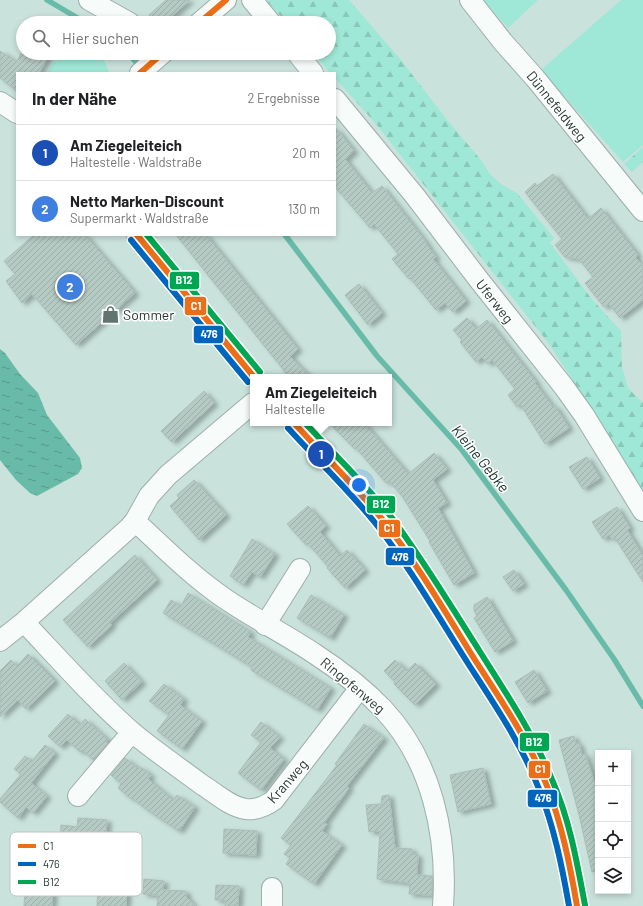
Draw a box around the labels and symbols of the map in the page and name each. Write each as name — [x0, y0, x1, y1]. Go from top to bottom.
street label: Dünnefeldweg — [523, 67, 591, 145]
line badge: B12 — [169, 271, 200, 290]
pin: 2 — [57, 272, 83, 302]
text: B12 — [176, 273, 192, 286]
street label: Uferweg — [473, 276, 517, 326]
line badge: C1 — [184, 296, 207, 316]
text: C1 — [191, 299, 201, 312]
shop icon: Sommer — [100, 304, 120, 324]
place label: Sommer — [123, 306, 174, 323]
line badge: 476 — [193, 325, 224, 344]
text: 476 — [200, 327, 218, 340]
water label: Kleine Gebke — [448, 421, 514, 496]
pin: 1 — [308, 439, 334, 469]
your location — [349, 475, 369, 495]
line badge: B12 — [366, 495, 396, 514]
text: B12 — [373, 497, 389, 510]
line badge: C1 — [378, 519, 401, 538]
text: C1 — [384, 521, 394, 534]
line badge: 476 — [385, 547, 415, 566]
text: 476 — [391, 550, 409, 563]
street label: Ringofenweg — [317, 653, 389, 717]
line badge: B12 — [519, 732, 550, 752]
text: B12 — [526, 735, 542, 748]
street label: Kranweg — [263, 755, 311, 807]
line badge: C1 — [528, 760, 551, 779]
text: C1 — [535, 762, 545, 775]
line badge: 476 — [527, 789, 558, 808]
text: 476 — [534, 791, 552, 804]
legend — [10, 832, 142, 896]
text: C1 — [43, 839, 54, 852]
text: 476 — [43, 857, 60, 870]
text: B12 — [43, 875, 60, 888]

